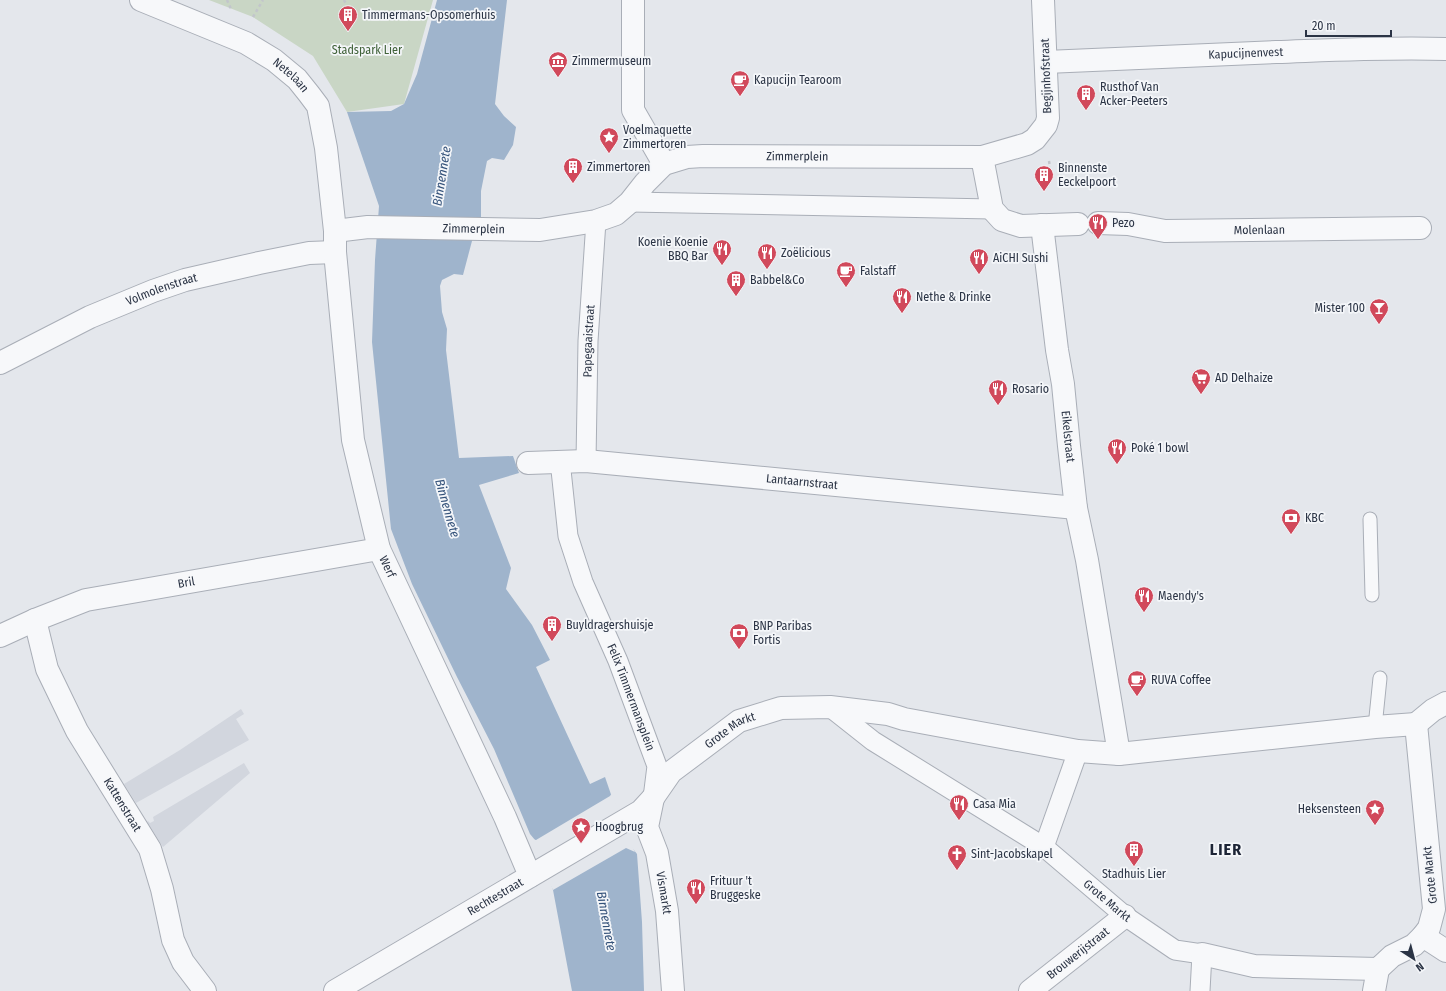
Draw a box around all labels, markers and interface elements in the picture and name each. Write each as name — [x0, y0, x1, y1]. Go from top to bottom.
building icon: Timmermans-Opsomerhuis — [337, 4, 359, 32]
place label: Timmermans-Opsomerhuis — [362, 8, 495, 22]
scale bar — [1306, 12, 1391, 38]
text: 20 m — [1312, 19, 1336, 33]
street label: Begijnhofstraat — [1038, 38, 1054, 114]
park label: Stadspark Lier — [332, 43, 403, 57]
street label: Kapucijnenvest — [1208, 45, 1284, 62]
museum icon: Zimmermuseum — [547, 50, 569, 78]
place label: Zimmermuseum — [572, 54, 651, 68]
street label: Netelaan — [270, 55, 312, 95]
cafe icon: Kapucijn Tearoom — [729, 69, 751, 97]
place label: Kapucijn Tearoom — [754, 73, 841, 87]
place label: Rusthof Van Acker-Peeters — [1100, 80, 1168, 108]
building icon: Rusthof Van Acker-Peeters — [1075, 83, 1097, 111]
place label: Voelmaquette Zimmertoren — [623, 123, 692, 151]
place icon: Voelmaquette Zimmertoren — [598, 126, 620, 154]
water label: Binnennete — [429, 145, 454, 207]
street label: Zimmerplein — [766, 149, 828, 163]
building icon: Zimmertoren — [562, 156, 584, 184]
place label: Zimmertoren — [587, 160, 650, 174]
place label: Binnenste Eeckelpoort — [1058, 161, 1116, 189]
building icon: Binnenste Eeckelpoort — [1033, 164, 1055, 192]
restaurant icon: Pezo — [1087, 212, 1109, 240]
place label: Pezo — [1112, 216, 1135, 230]
street label: Zimmerplein — [443, 221, 505, 236]
street label: Molenlaan — [1234, 223, 1285, 237]
place label: Koenie Koenie BBQ Bar — [638, 235, 709, 263]
restaurant icon: Koenie Koenie BBQ Bar — [711, 238, 733, 266]
restaurant icon: Zoëlicious — [756, 242, 778, 270]
place label: Zoëlicious — [781, 246, 831, 260]
restaurant icon: AiCHI Sushi — [968, 247, 990, 275]
place label: AiCHI Sushi — [993, 251, 1048, 265]
cafe icon: Falstaff — [835, 260, 857, 288]
place label: Falstaff — [860, 264, 897, 278]
building icon: Babbel&Co — [725, 269, 747, 297]
street label: Volmolenstraat — [124, 270, 199, 308]
place label: Babbel&Co — [750, 273, 804, 287]
restaurant icon: Nethe & Drinke — [891, 286, 913, 314]
place label: Nethe & Drinke — [916, 290, 991, 304]
bar icon: Mister 100 — [1368, 297, 1390, 325]
place label: Mister 100 — [1314, 301, 1365, 315]
street label: Papegaaistraat — [580, 304, 597, 377]
supermarket icon: AD Delhaize — [1190, 367, 1212, 395]
place label: AD Delhaize — [1215, 371, 1273, 385]
restaurant icon: Rosario — [987, 378, 1009, 406]
place label: Rosario — [1012, 382, 1049, 396]
street label: Eikelstraat — [1059, 410, 1078, 463]
restaurant icon: Poké 1 bowl — [1106, 437, 1128, 465]
place label: Poké 1 bowl — [1131, 441, 1189, 455]
street label: Lantaarnstraat — [765, 471, 839, 492]
water label: Binnennete — [432, 477, 463, 539]
bank icon: KBC — [1280, 507, 1302, 535]
place label: KBC — [1305, 511, 1324, 525]
street label: Werf — [376, 553, 399, 581]
street label: Bril — [177, 574, 196, 591]
restaurant icon: Maendy's — [1133, 585, 1155, 613]
place label: Maendy's — [1158, 589, 1204, 603]
building icon: Buyldragershuisje — [541, 614, 563, 642]
place label: Buyldragershuisje — [566, 618, 654, 632]
place label: BNP Paribas Fortis — [753, 619, 812, 647]
bank icon: BNP Paribas Fortis — [728, 622, 750, 650]
street label: Felix Timmermansplein — [604, 641, 658, 753]
cafe icon: RUVA Coffee — [1126, 669, 1148, 697]
place label: RUVA Coffee — [1151, 673, 1211, 687]
street label: Grote Markt — [702, 709, 757, 751]
street label: Kattenstraat — [101, 775, 145, 834]
restaurant icon: Casa Mia — [948, 793, 970, 821]
place label: Casa Mia — [973, 797, 1016, 811]
place icon: Heksensteen — [1364, 798, 1386, 826]
place label: Heksensteen — [1298, 802, 1361, 816]
place icon: Hoogbrug — [570, 816, 592, 844]
place label: Hoogbrug — [595, 820, 643, 834]
building icon: Stadhuis Lier — [1123, 839, 1145, 867]
district label: LIER — [1210, 840, 1242, 859]
church icon: Sint-Jacobskapel — [946, 843, 968, 871]
street label: Grote Markt — [1420, 846, 1440, 904]
place label: Sint-Jacobskapel — [971, 847, 1053, 861]
place label: Stadhuis Lier — [1102, 867, 1167, 881]
street label: Vismarkt — [653, 871, 674, 915]
place label: Frituur 't Bruggeske — [710, 874, 761, 902]
street label: Rechtestraat — [465, 875, 526, 918]
restaurant icon: Frituur 't Bruggeske — [685, 877, 707, 905]
street label: Grote Markt — [1081, 877, 1134, 925]
water label: Binnennete — [594, 890, 619, 952]
street label: Brouwerijstraat — [1044, 924, 1112, 982]
north arrow — [1394, 939, 1434, 979]
text: N — [1413, 959, 1426, 974]

